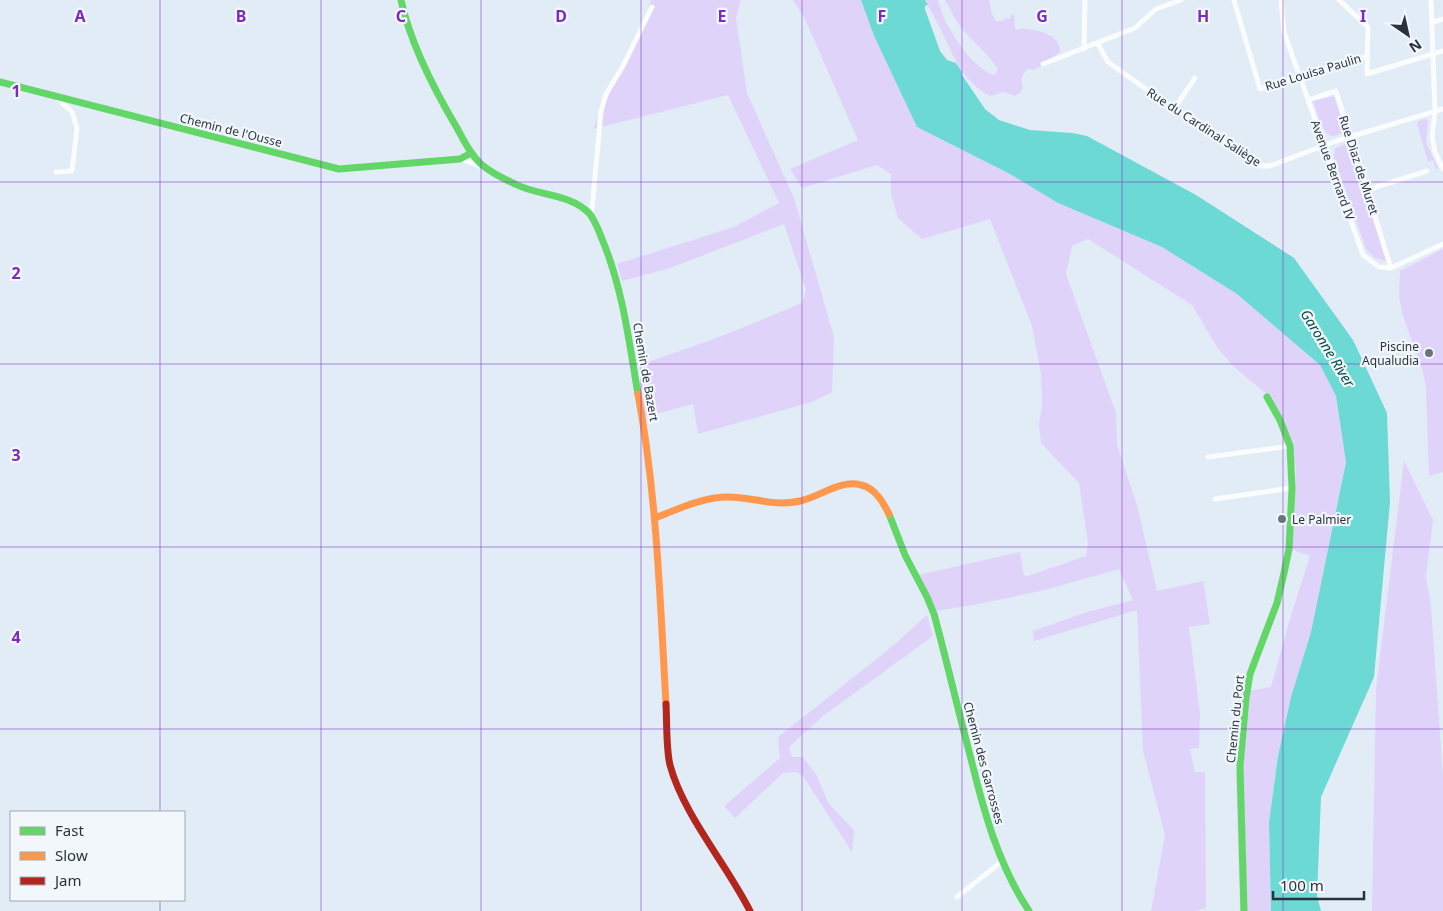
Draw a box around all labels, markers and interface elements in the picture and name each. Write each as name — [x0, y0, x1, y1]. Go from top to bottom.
text: A — [74, 5, 86, 27]
text: B — [236, 5, 246, 27]
text: C — [396, 5, 406, 27]
text: D — [555, 5, 567, 27]
text: E — [718, 5, 727, 27]
text: F — [878, 5, 886, 27]
text: G — [1036, 5, 1048, 27]
text: H — [1197, 5, 1209, 27]
text: I — [1360, 5, 1366, 27]
north arrow — [1383, 10, 1433, 60]
text: N — [1406, 35, 1426, 57]
street label: Rue Louisa Paulin — [1263, 49, 1363, 95]
text: 1 — [11, 80, 21, 102]
street label: Rue du Cardinal Saliège — [1144, 84, 1265, 170]
street label: Chemin de l'Ousse — [178, 109, 284, 151]
street label: Rue Diaz de Muret — [1335, 113, 1383, 217]
street label: Avenue Bernard IV — [1307, 118, 1359, 223]
text: 2 — [11, 262, 21, 284]
water label: Garonne River — [1297, 306, 1360, 391]
street label: Chemin de Bazert — [629, 321, 663, 423]
place label: Piscine Aqualudia — [1362, 338, 1419, 369]
marker: Piscine Aqualudia — [1423, 347, 1435, 359]
text: 3 — [11, 444, 21, 466]
place label: Le Palmier — [1292, 511, 1351, 528]
marker: Le Palmier — [1276, 513, 1288, 525]
text: 4 — [11, 626, 21, 648]
street label: Chemin du Port — [1222, 674, 1248, 764]
street label: Chemin des Garrosses — [959, 700, 1009, 826]
legend — [10, 811, 185, 901]
text: Fast — [55, 820, 84, 840]
text: Slow — [55, 845, 88, 865]
scale bar — [1273, 868, 1364, 900]
text: Jam — [53, 870, 82, 890]
text: 100 m — [1280, 875, 1324, 895]

